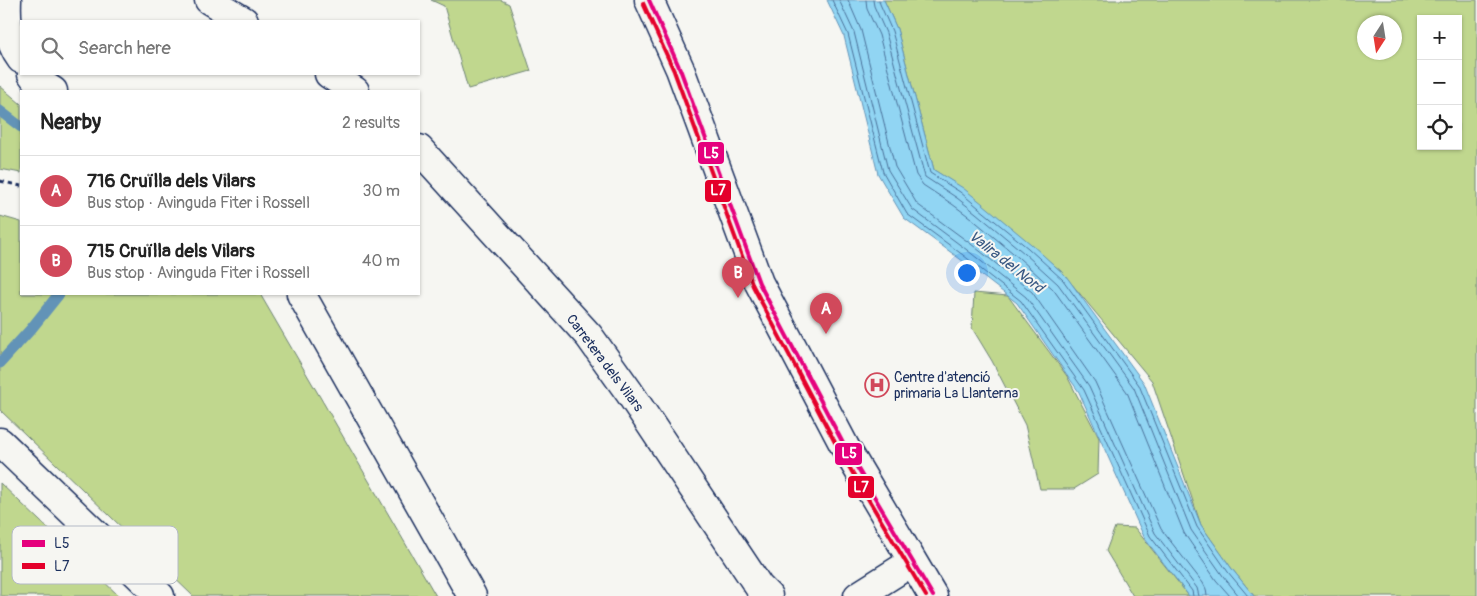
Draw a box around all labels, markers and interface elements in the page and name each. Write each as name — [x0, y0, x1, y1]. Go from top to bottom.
north arrow — [1357, 15, 1402, 60]
map controls — [1417, 15, 1462, 150]
button: + — [1417, 15, 1462, 60]
search box — [20, 20, 420, 75]
icon: search — [38, 34, 66, 62]
text: Search here — [78, 36, 171, 60]
button: − — [1417, 60, 1462, 105]
button: locate — [1417, 105, 1462, 150]
text: Nearby — [40, 109, 101, 136]
text: 2 results — [342, 113, 400, 133]
line badge: L5 — [697, 141, 725, 165]
text: L5 — [703, 145, 719, 162]
text: 716 Cruïlla dels Vilars — [87, 169, 255, 193]
line badge: L7 — [704, 179, 732, 203]
text: A — [51, 181, 61, 201]
text: 30 m — [362, 181, 400, 201]
text: L7 — [710, 182, 726, 199]
text: Bus stop · Avinguda Fiter i Rossell — [87, 193, 310, 213]
water label: Valira del Nord — [965, 227, 1049, 298]
text: 715 Cruïlla dels Vilars — [87, 239, 254, 263]
text: B — [51, 251, 61, 271]
text: 40 m — [362, 251, 400, 271]
pin: B — [722, 257, 754, 298]
your location — [954, 260, 980, 286]
text: Bus stop · Avinguda Fiter i Rossell — [87, 263, 310, 283]
pin: A — [810, 293, 842, 334]
street label: Carretera dels Vilars — [563, 311, 648, 416]
place label: Centre d'atenció primaria La Llanterna — [894, 369, 1018, 402]
hospital icon: Centre d'atenció primaria La Llanterna — [864, 372, 890, 398]
line badge: L5 — [834, 442, 863, 466]
text: L5 — [841, 445, 857, 462]
line badge: L7 — [847, 475, 875, 499]
text: L7 — [853, 479, 869, 496]
legend — [12, 526, 178, 584]
text: L5 — [54, 535, 69, 552]
text: L7 — [54, 558, 70, 575]

